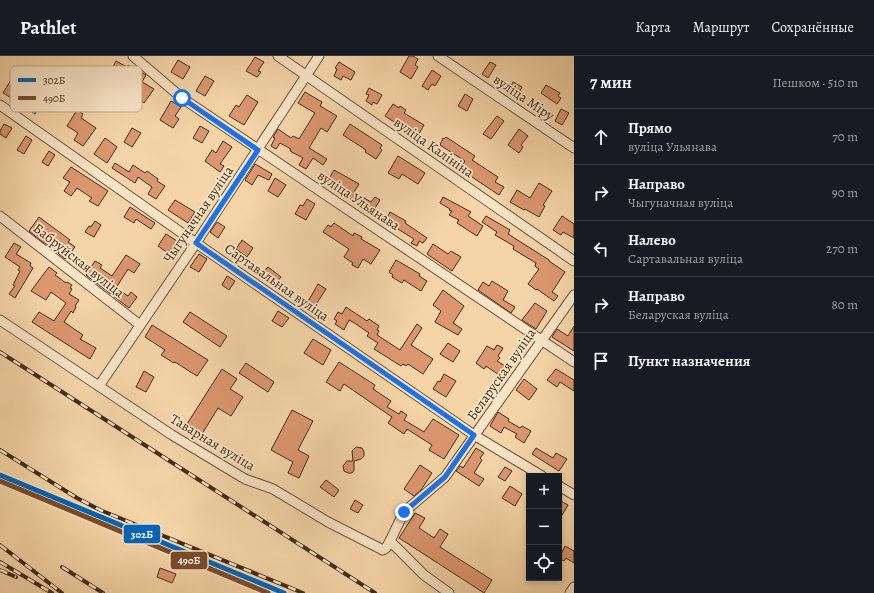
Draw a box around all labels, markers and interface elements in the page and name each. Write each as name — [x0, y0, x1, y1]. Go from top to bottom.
text: Pathlet — [20, 15, 76, 41]
text: Карта — [636, 18, 671, 37]
text: Маршрут — [693, 18, 749, 37]
text: Сохранённые — [771, 18, 854, 37]
legend — [10, 66, 142, 112]
street label: вуліца Міру — [489, 70, 559, 125]
text: 7 мин — [590, 71, 632, 94]
text: 302Б — [43, 73, 65, 88]
text: Пешком · 510 m — [773, 74, 858, 91]
route start — [173, 89, 191, 107]
text: 490Б — [43, 91, 65, 106]
street label: вуліца Калініна — [390, 113, 478, 182]
text: Прямо — [628, 118, 672, 138]
icon: ahead — [590, 126, 612, 148]
text: 70 m — [832, 128, 858, 145]
text: вуліца Ульянава — [628, 138, 717, 155]
street label: Чыгуначная вуліца — [159, 162, 238, 267]
street label: вуліца Ульянава — [314, 166, 404, 235]
text: Направо — [628, 174, 685, 194]
icon: right — [590, 182, 612, 204]
text: 90 m — [832, 184, 858, 201]
text: Чыгуначная вуліца — [628, 194, 733, 211]
street label: Бабруйская вуліца — [29, 219, 129, 302]
text: Налево — [628, 230, 676, 250]
icon: left — [590, 238, 612, 260]
street label: Сартавальная вуліца — [221, 239, 333, 326]
text: 270 m — [826, 240, 858, 257]
text: Сартавальная вуліца — [628, 250, 743, 267]
text: Направо — [628, 286, 685, 306]
icon: right — [590, 294, 612, 316]
text: 80 m — [831, 296, 858, 313]
text: Беларуская вуліца — [628, 306, 729, 323]
street label: Беларуская вуліца — [462, 324, 541, 424]
icon: arrive — [590, 350, 612, 372]
text: Пункт назначения — [628, 351, 750, 371]
street label: Таварная вуліца — [167, 410, 259, 476]
map controls — [526, 473, 562, 581]
button: + — [526, 473, 562, 509]
route end — [395, 503, 413, 521]
button: − — [526, 509, 562, 545]
line badge: 302Б — [123, 524, 161, 544]
text: 302Б — [131, 527, 153, 542]
button: locate — [526, 545, 562, 581]
line badge: 490Б — [170, 551, 208, 570]
text: 490Б — [178, 553, 200, 568]

